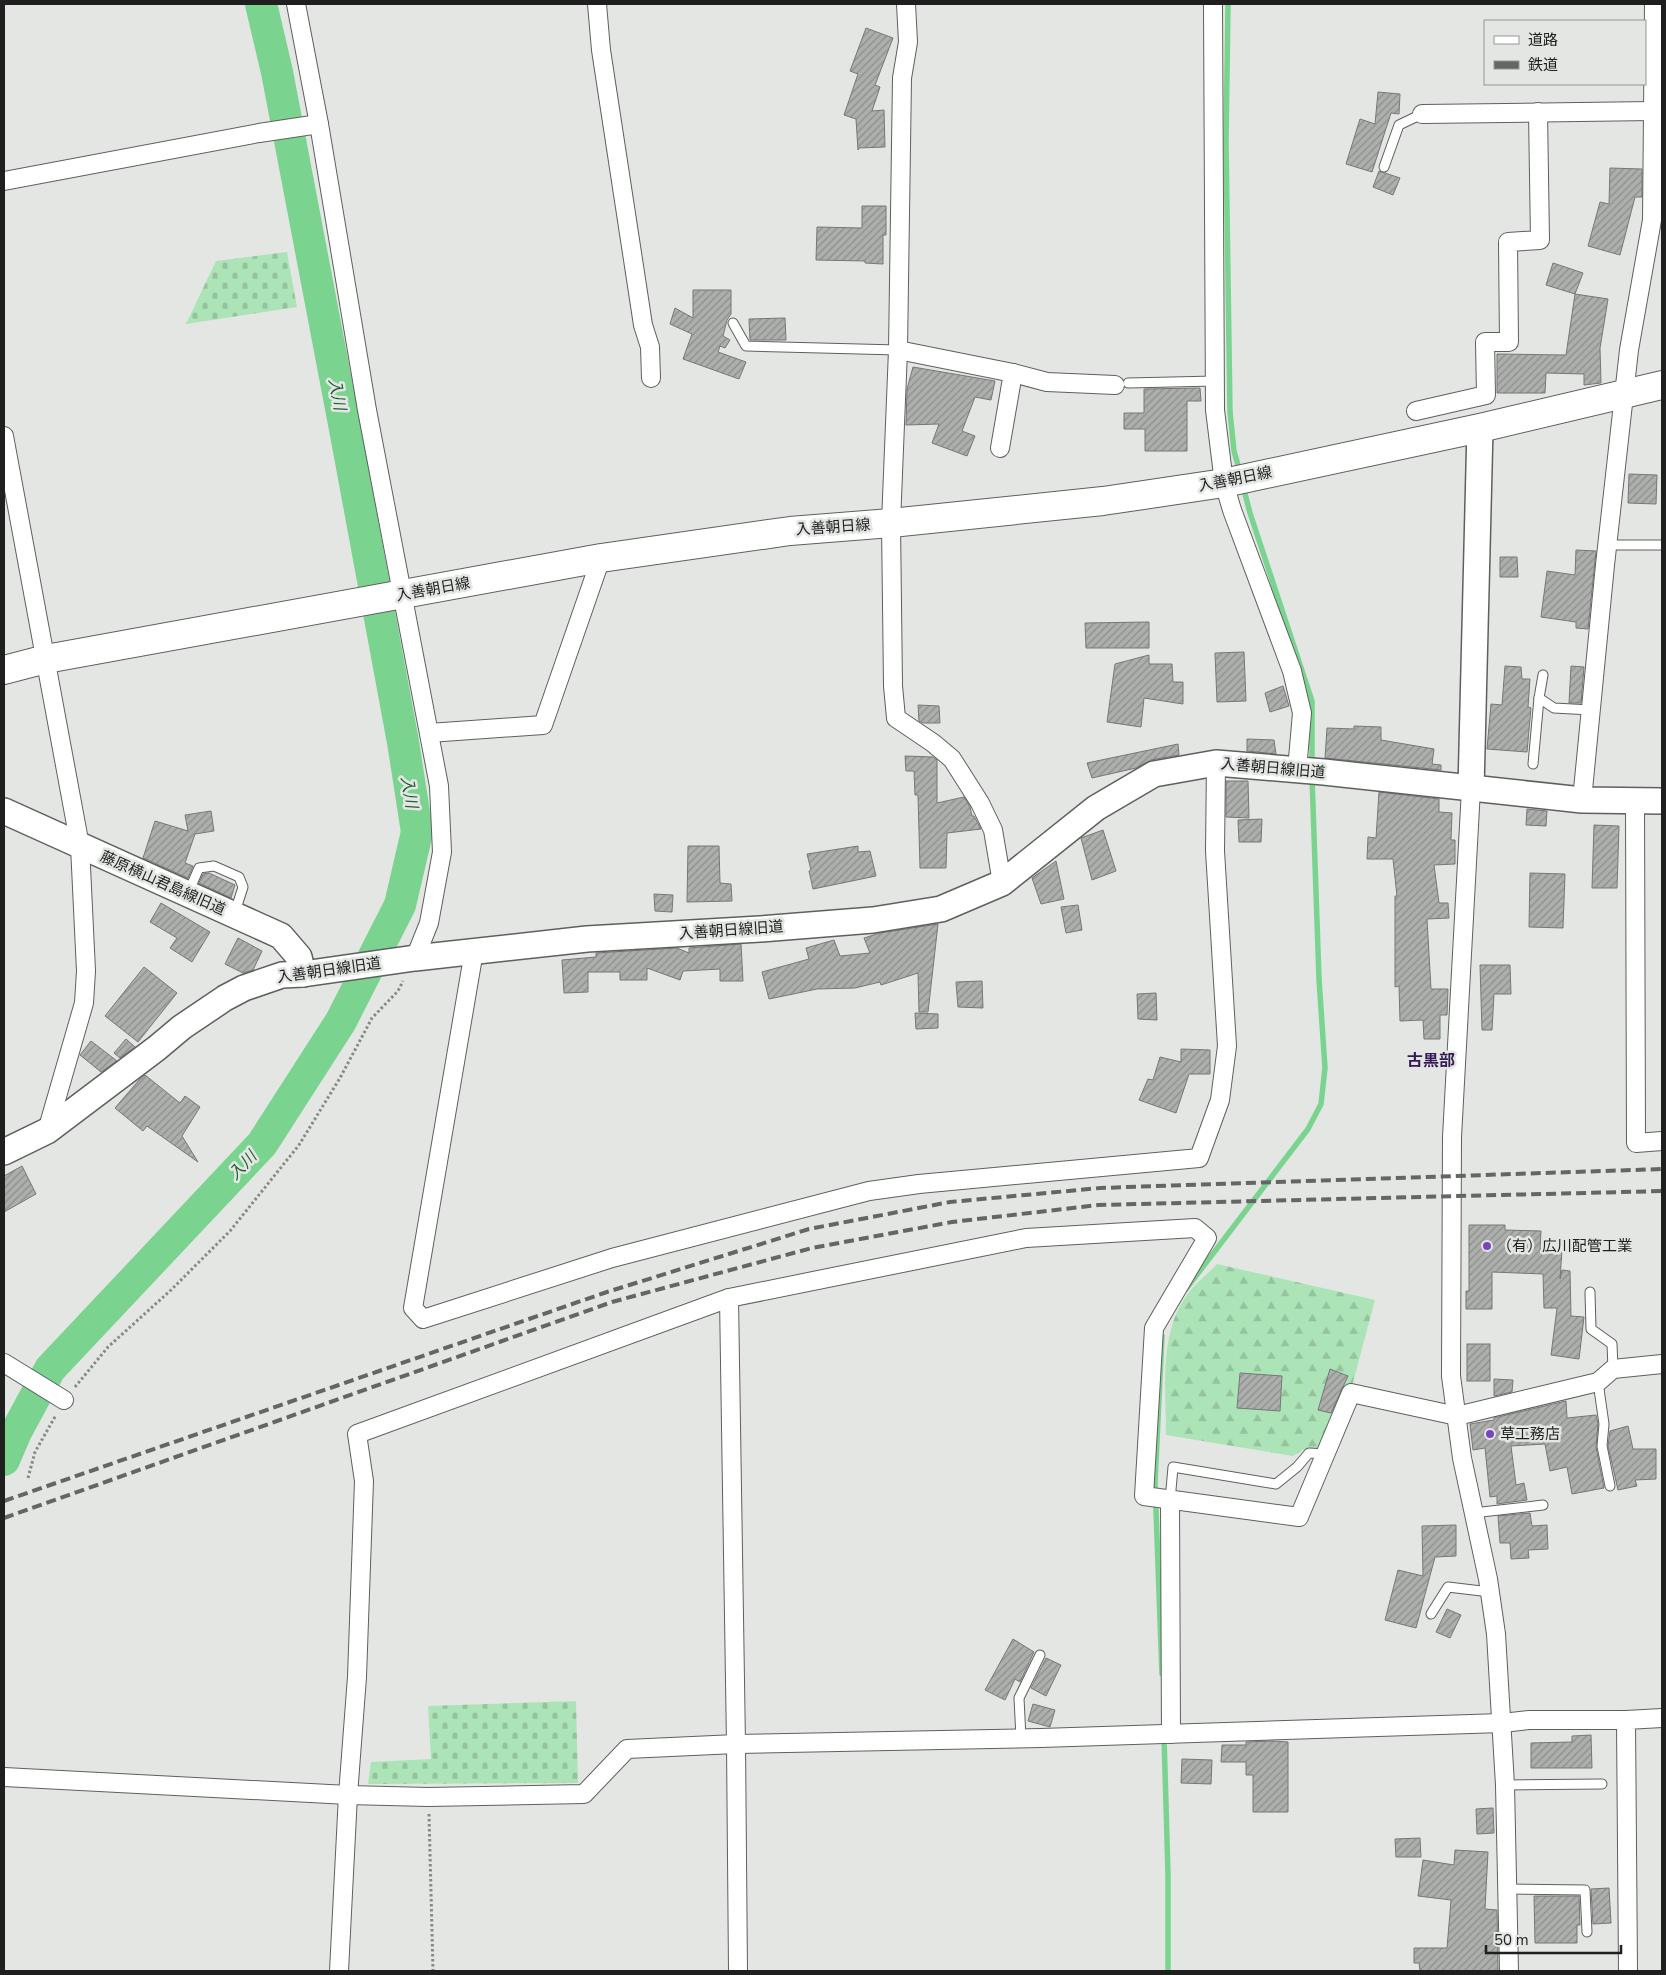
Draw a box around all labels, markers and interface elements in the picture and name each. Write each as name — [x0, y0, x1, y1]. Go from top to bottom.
legend — [1484, 20, 1646, 85]
text: 道路 — [1528, 30, 1558, 50]
text: 鉄道 — [1528, 55, 1558, 75]
water label: 入川 — [323, 376, 351, 414]
street label: 入善朝日線 — [1196, 462, 1274, 496]
street label: 入善朝日線 — [795, 514, 871, 540]
street label: 入善朝日線 — [394, 573, 472, 605]
street label: 入善朝日線旧道 — [1220, 753, 1326, 783]
water label: 入川 — [395, 774, 423, 812]
street label: 藤原横山君島線旧道 — [97, 846, 229, 920]
street label: 入善朝日線旧道 — [678, 916, 784, 944]
street label: 入善朝日線旧道 — [276, 953, 382, 987]
district label: 古黒部 — [1407, 1050, 1455, 1072]
water label: 入川 — [224, 1145, 263, 1185]
place label: （有）広川配管工業 — [1497, 1236, 1632, 1256]
marker: （有）広川配管工業 — [1481, 1240, 1493, 1252]
place label: 草工務店 — [1500, 1424, 1560, 1444]
marker: 草工務店 — [1484, 1428, 1496, 1440]
scale bar — [1486, 1922, 1621, 1954]
text: 50 m — [1494, 1930, 1529, 1950]

